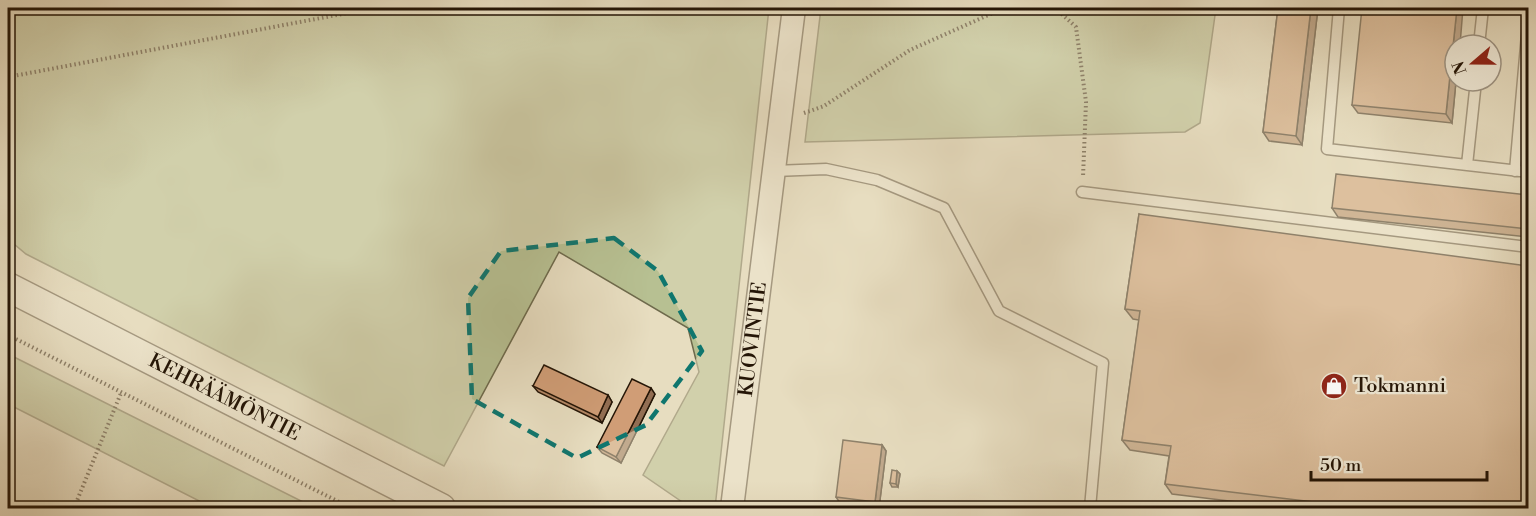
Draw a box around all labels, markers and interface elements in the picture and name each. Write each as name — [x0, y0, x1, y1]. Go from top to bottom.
north arrow — [1443, 33, 1503, 93]
text: N — [1448, 58, 1471, 77]
street label: KUOVINTIE — [733, 281, 772, 398]
street label: KEHRÄÄMÖNTIE — [144, 348, 305, 447]
shop icon: Tokmanni — [1319, 371, 1349, 401]
place label: Tokmanni — [1354, 374, 1446, 399]
scale bar — [1311, 444, 1486, 482]
text: 50 m — [1320, 454, 1362, 477]

